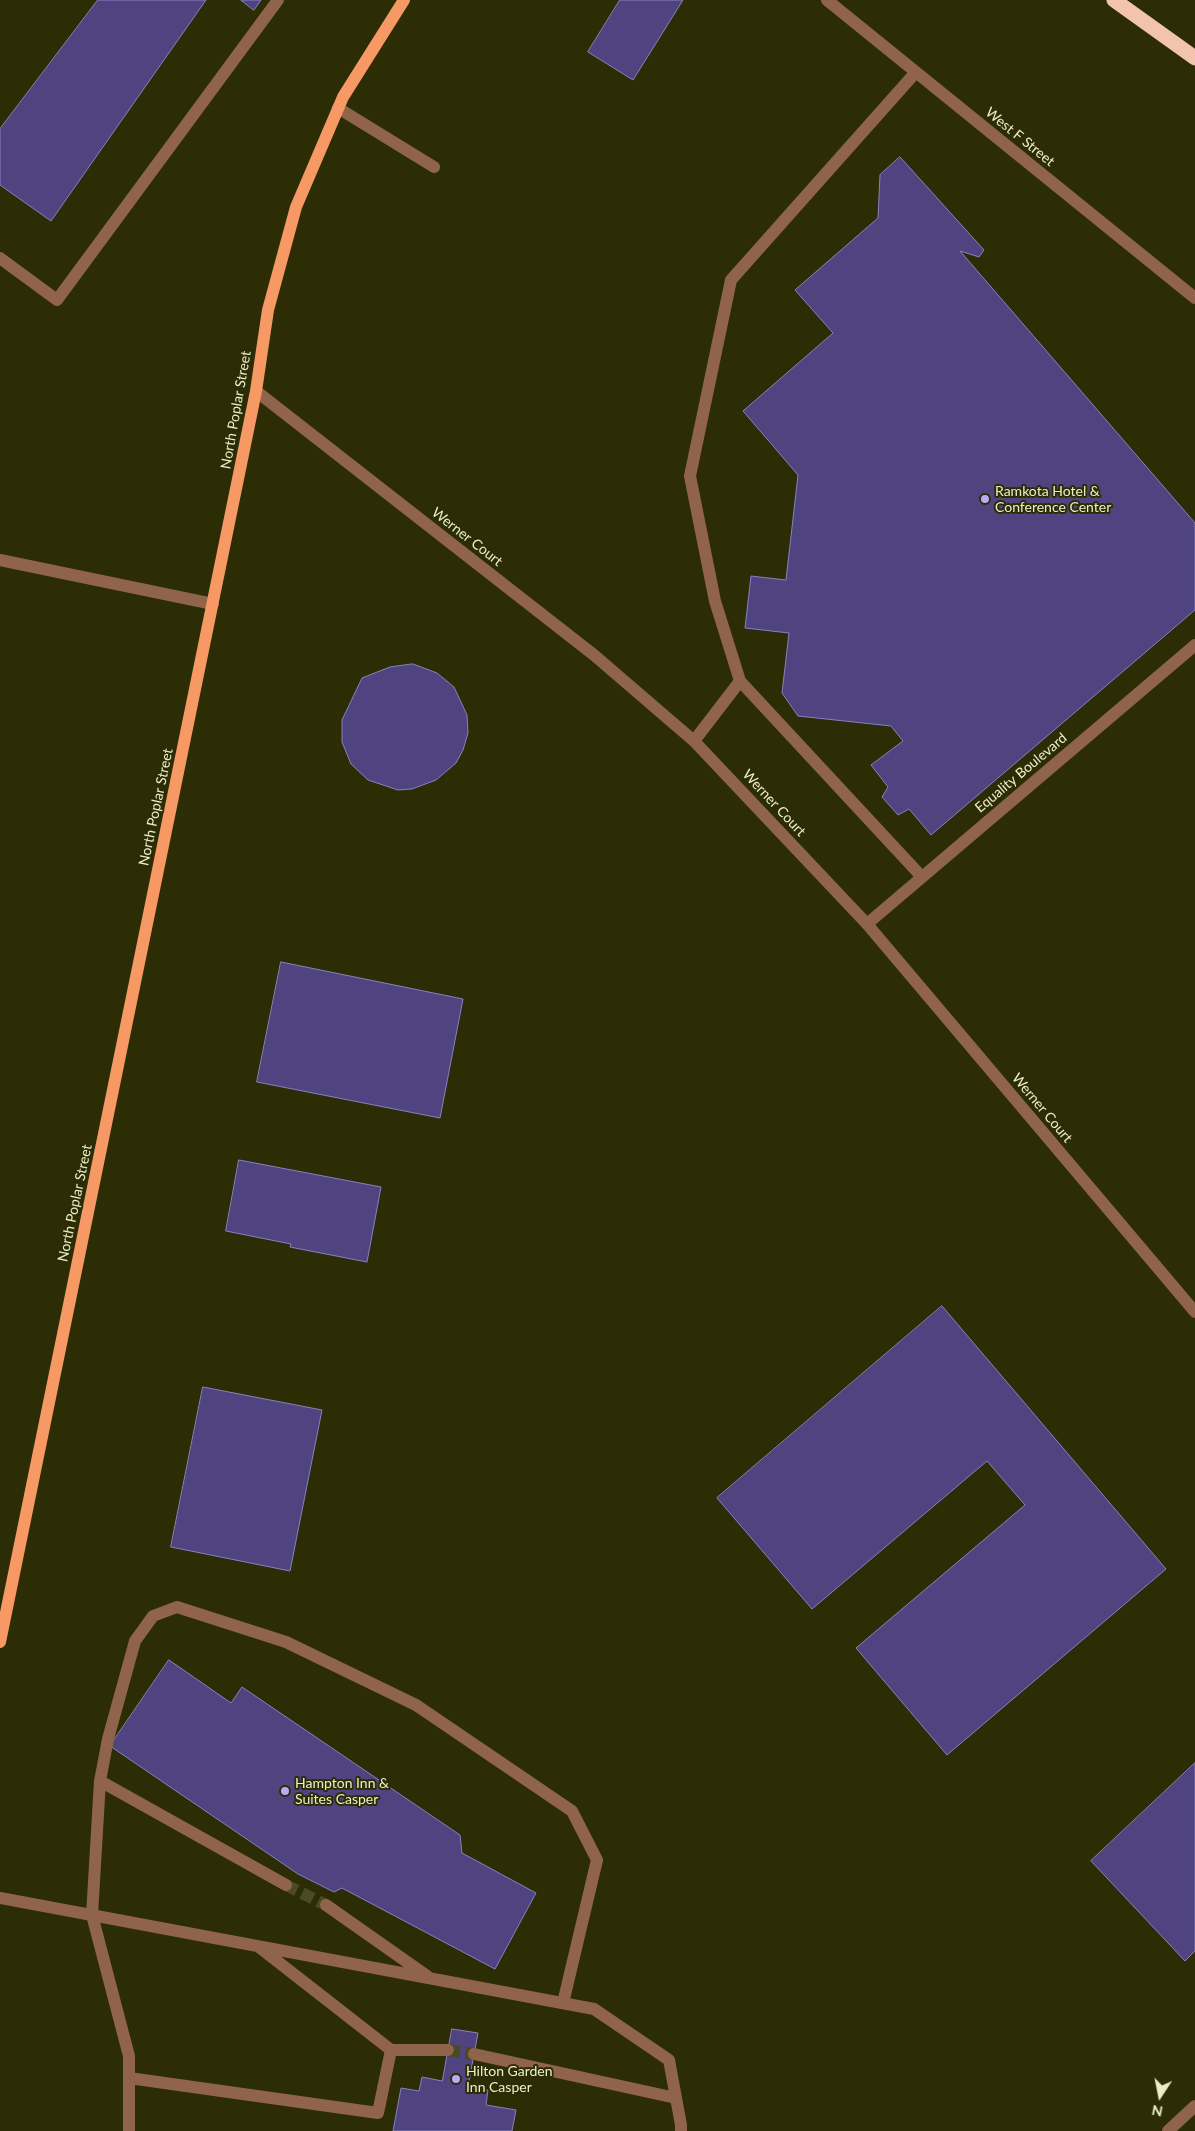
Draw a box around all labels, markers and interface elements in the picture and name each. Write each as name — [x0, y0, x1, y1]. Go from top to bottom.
street label: West F Street — [982, 104, 1058, 170]
street label: North Poplar Street — [217, 350, 255, 470]
place label: Ramkota Hotel & Conference Center — [995, 483, 1111, 516]
marker: Ramkota Hotel & Conference Center — [979, 493, 991, 505]
street label: Werner Court — [428, 504, 506, 570]
street label: Equality Boulevard — [972, 730, 1070, 816]
street label: North Poplar Street — [135, 747, 177, 867]
street label: Werner Court — [739, 766, 809, 840]
street label: Werner Court — [1008, 1070, 1076, 1146]
street label: North Poplar Street — [54, 1143, 96, 1263]
place label: Hampton Inn & Suites Casper — [295, 1775, 389, 1808]
marker: Hampton Inn & Suites Casper — [279, 1785, 291, 1797]
place label: Hilton Garden Inn Casper — [466, 2063, 553, 2096]
north arrow — [1135, 2071, 1185, 2121]
marker: Hilton Garden Inn Casper — [450, 2073, 462, 2085]
text: N — [1150, 2102, 1164, 2121]

